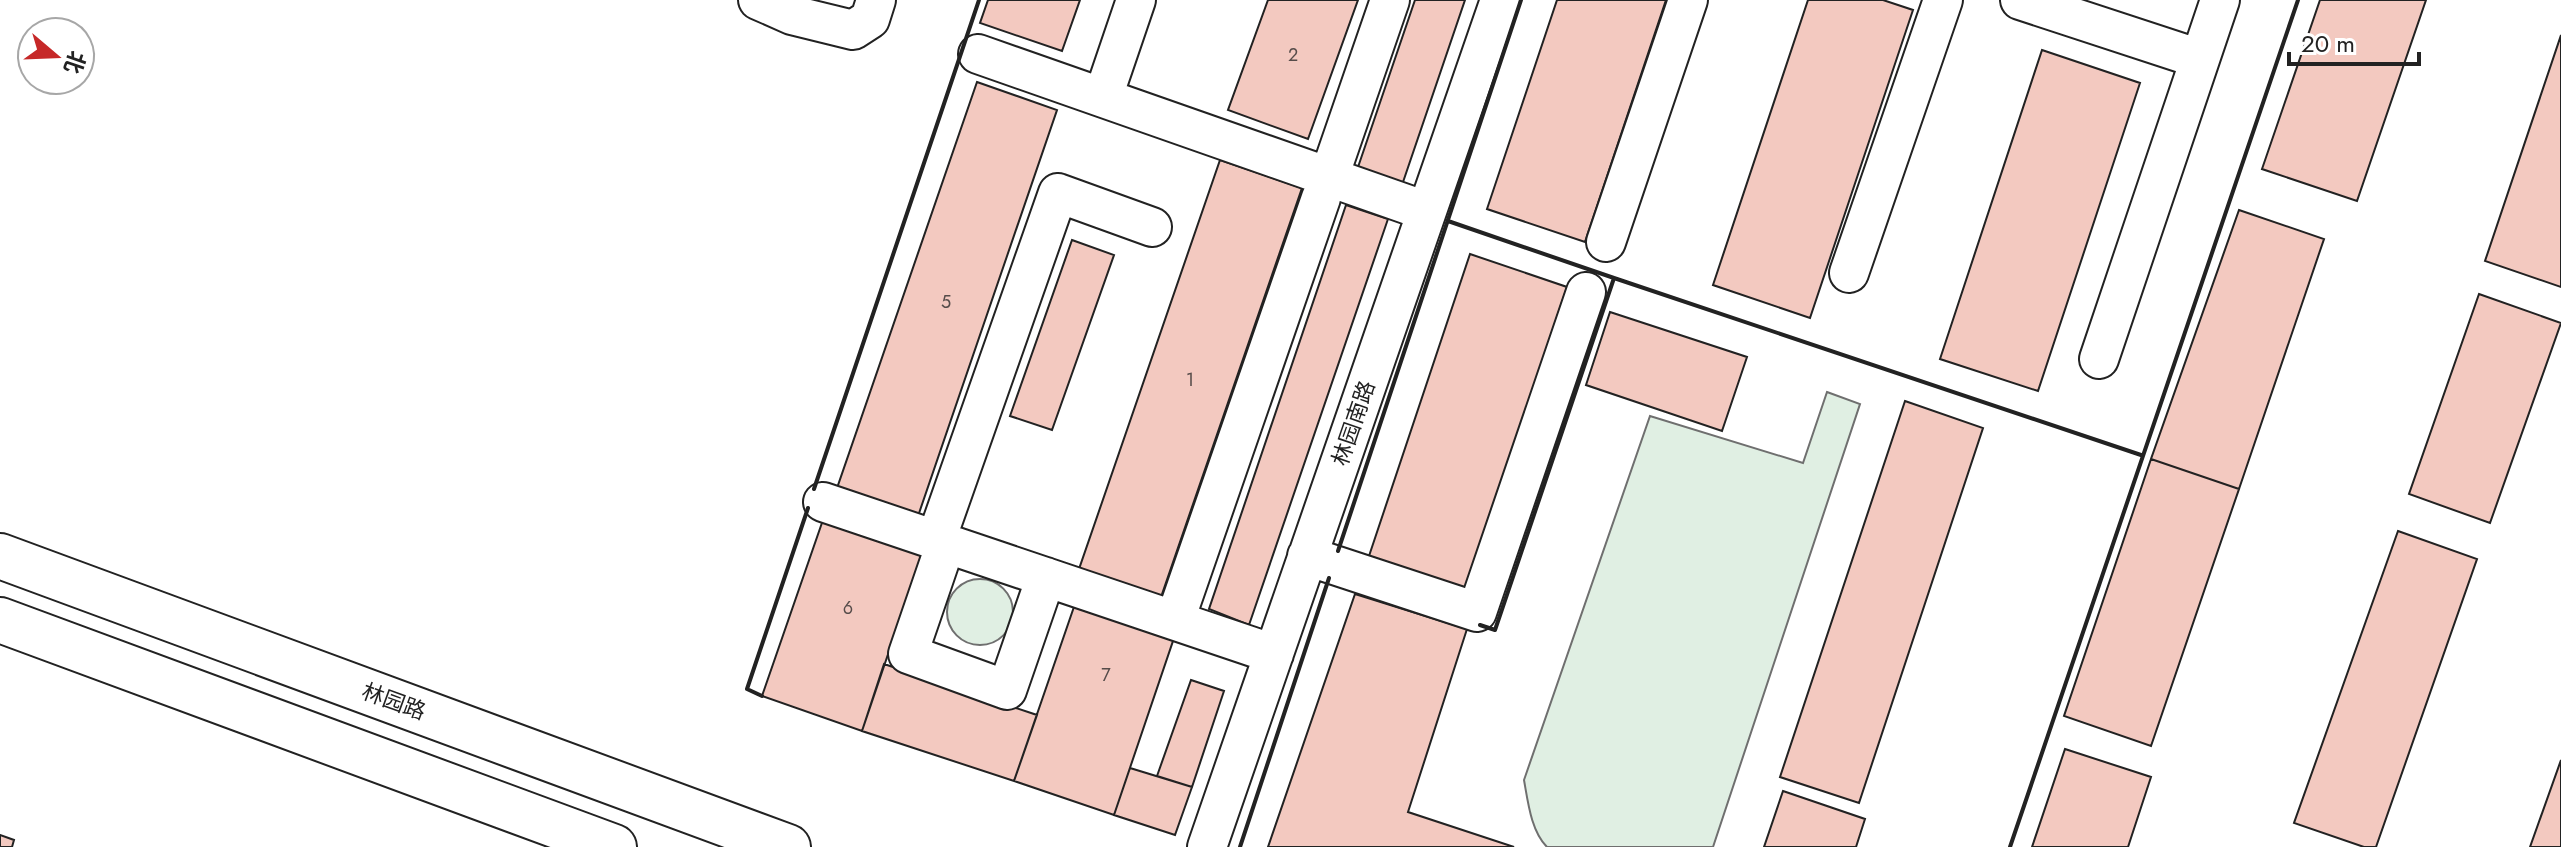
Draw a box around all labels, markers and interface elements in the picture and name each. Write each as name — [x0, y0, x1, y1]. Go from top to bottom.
north arrow — [16, 16, 96, 96]
scale bar — [2289, 16, 2419, 66]
text: 20 m — [2301, 26, 2355, 61]
house number: 2 — [1288, 42, 1298, 68]
text: 北 — [56, 47, 94, 78]
house number: 5 — [941, 289, 951, 315]
house number: 1 — [1186, 367, 1194, 393]
street label: 林园南路 — [1324, 376, 1382, 470]
house number: 6 — [843, 595, 853, 621]
house number: 7 — [1101, 662, 1111, 688]
street label: 林园路 — [358, 675, 430, 727]

